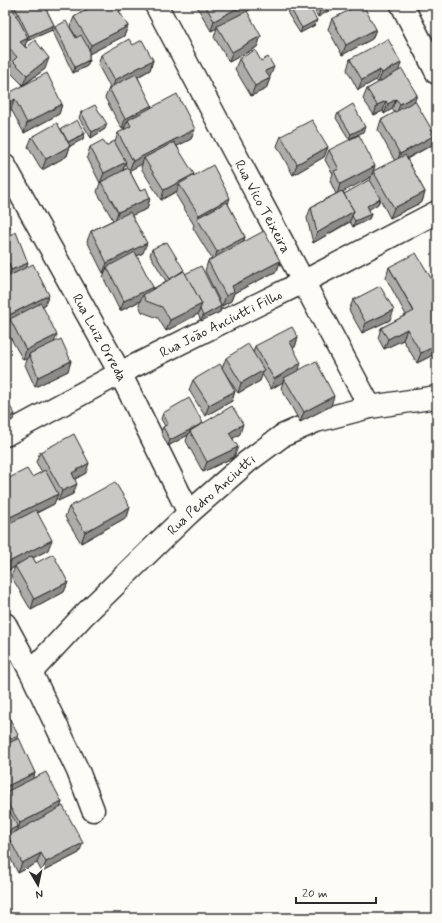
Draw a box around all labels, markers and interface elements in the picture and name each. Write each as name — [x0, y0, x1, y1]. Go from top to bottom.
street label: Rua Vico Teixeira — [230, 157, 295, 257]
street label: Rua João Anciutti Filho — [157, 286, 285, 362]
street label: Rua Luiz Orreda — [68, 291, 131, 385]
street label: Rua Pedro Anciutti — [164, 451, 259, 539]
north arrow — [18, 865, 58, 905]
scale bar — [296, 879, 376, 905]
text: N — [35, 886, 44, 901]
text: 20 m — [302, 886, 328, 902]

